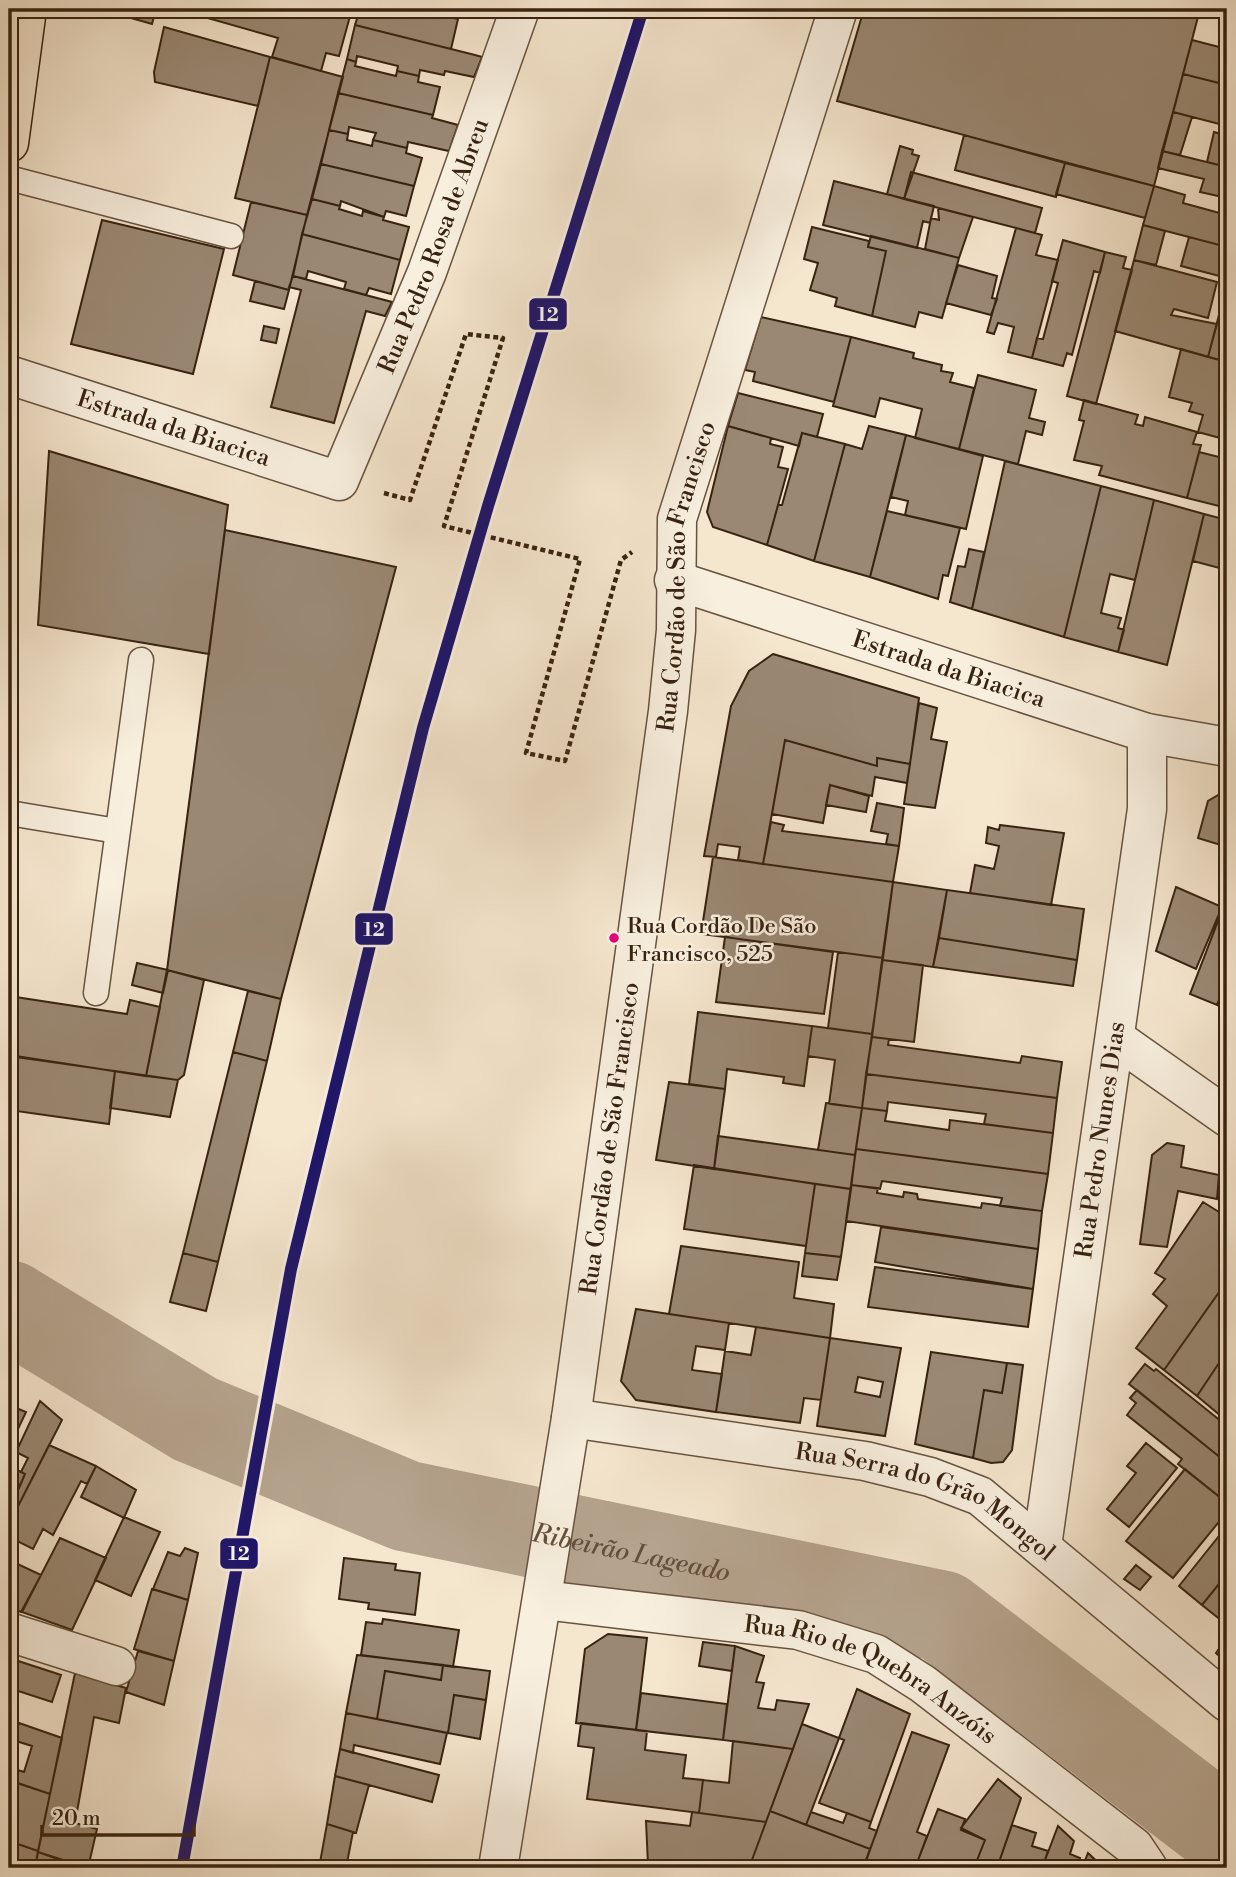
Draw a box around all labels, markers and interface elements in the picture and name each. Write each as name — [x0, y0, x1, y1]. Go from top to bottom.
street label: Rua Pedro Rosa de Abreu — [372, 114, 496, 378]
line badge: 12 — [528, 297, 568, 331]
text: 12 — [537, 303, 559, 327]
street label: Estrada da Biacica — [73, 384, 274, 474]
street label: Rua Cordão de São Francisco — [651, 418, 723, 734]
street label: Estrada da Biacica — [848, 625, 1050, 715]
line badge: 12 — [354, 912, 394, 946]
place label: Rua Cordão De São Francisco, 525 — [627, 913, 817, 968]
text: 12 — [363, 918, 385, 942]
marker: Rua Cordão De São Francisco, 525 — [607, 931, 621, 945]
street label: Rua Cordão de São Francisco — [574, 980, 647, 1297]
street label: Rua Pedro Nunes Dias — [1069, 1020, 1133, 1261]
street label: Rua Serra do Grão Mongol — [793, 1437, 1061, 1568]
water label: Ribeirão Lageado — [528, 1517, 733, 1589]
line badge: 12 — [219, 1537, 259, 1570]
text: 12 — [228, 1542, 250, 1566]
street label: Rua Rio de Quebra Anzóis — [742, 1610, 1002, 1751]
scale bar — [42, 1793, 194, 1837]
text: 20 m — [52, 1806, 101, 1832]

